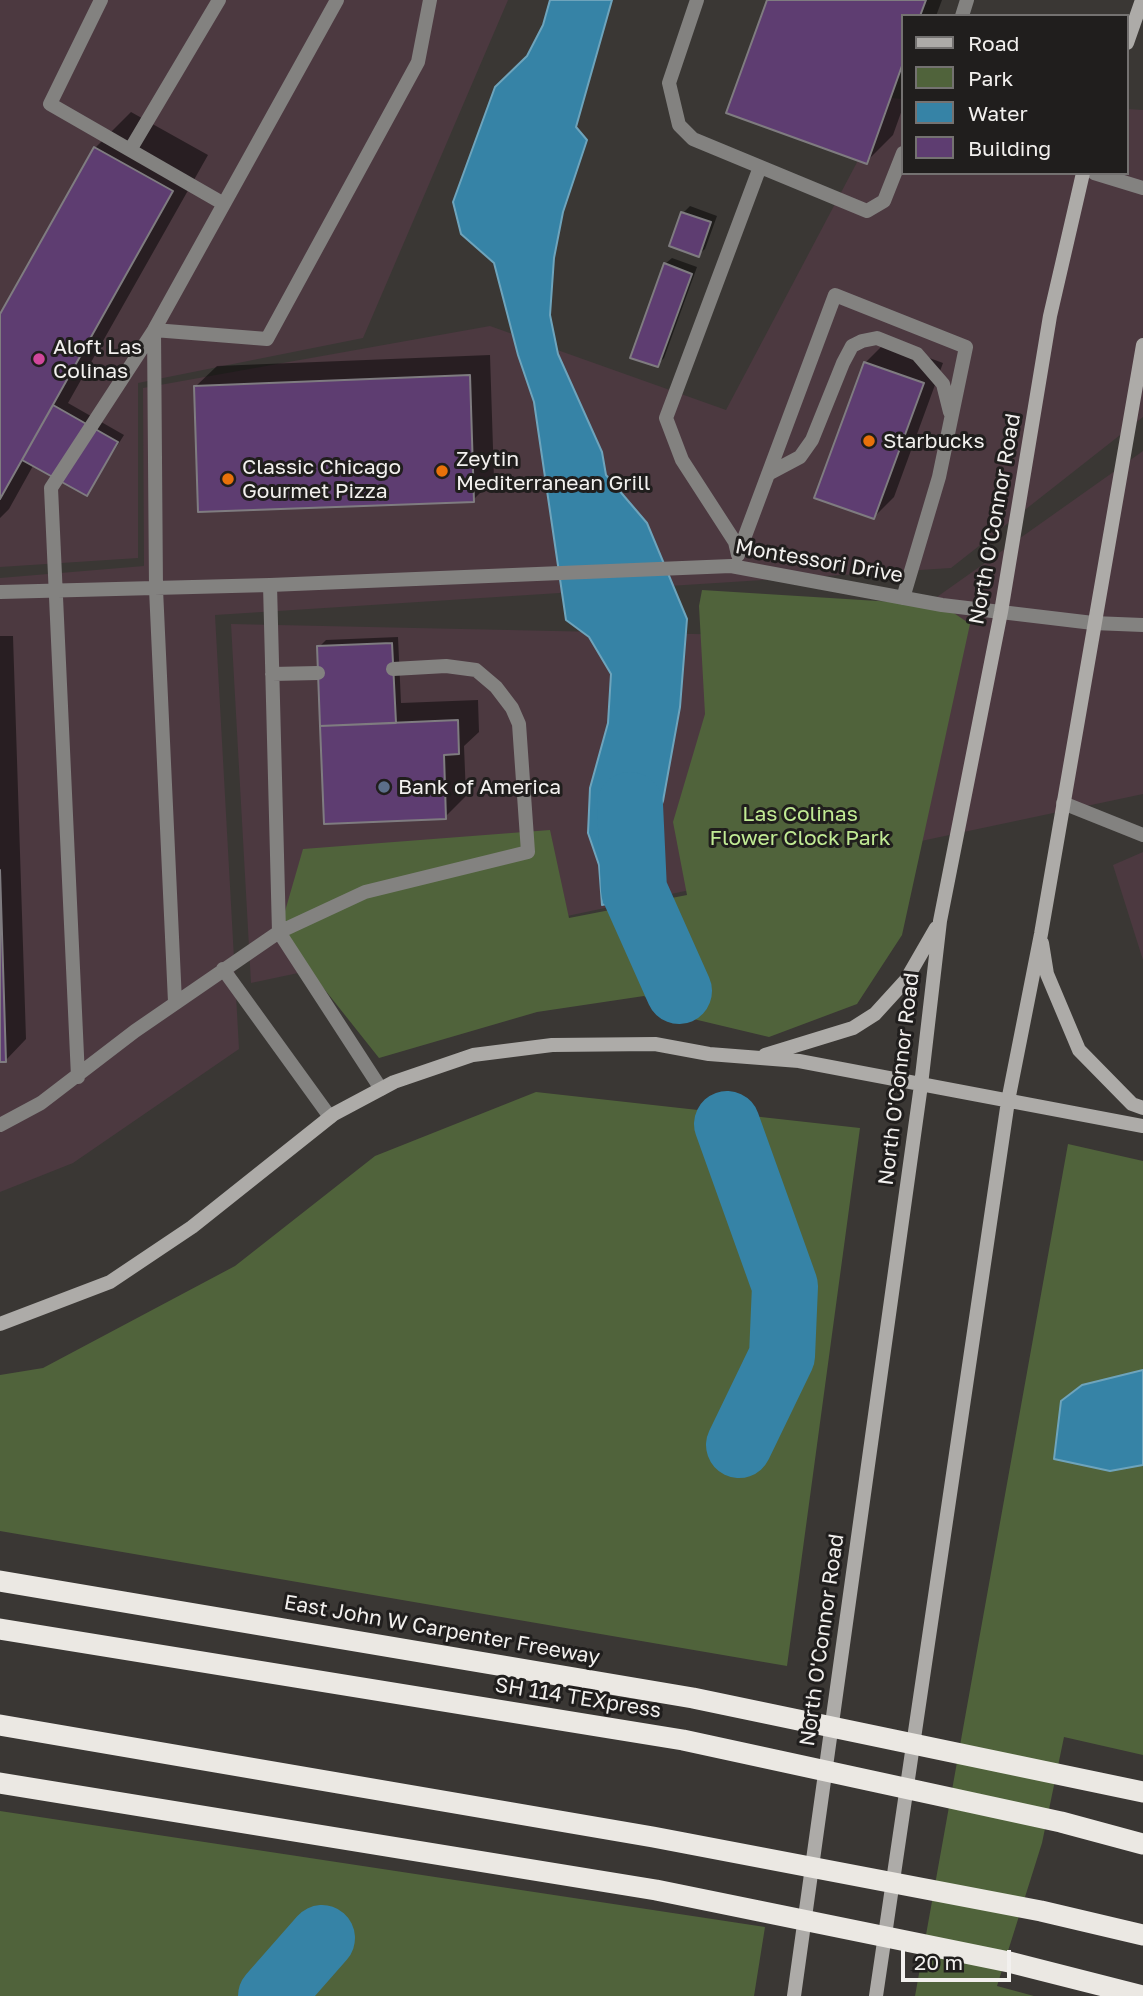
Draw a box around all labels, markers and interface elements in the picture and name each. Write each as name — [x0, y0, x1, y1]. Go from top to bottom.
legend — [902, 14, 1129, 175]
text: Road — [968, 30, 1019, 56]
text: Park — [968, 65, 1013, 91]
text: Water — [968, 100, 1028, 126]
text: Building — [968, 135, 1051, 161]
place label: Aloft Las Colinas — [53, 334, 142, 384]
marker: Aloft Las Colinas — [31, 351, 47, 367]
street label: North O'Connor Road — [964, 411, 1026, 627]
place label: Starbucks — [883, 428, 985, 454]
marker: Starbucks — [861, 433, 877, 449]
place label: Zeytin Mediterranean Grill — [456, 446, 651, 496]
place label: Classic Chicago Gourmet Pizza — [242, 454, 401, 504]
marker: Zeytin Mediterranean Grill — [434, 463, 450, 479]
marker: Classic Chicago Gourmet Pizza — [220, 471, 236, 487]
street label: Montessori Drive — [733, 534, 905, 588]
place label: Bank of America — [398, 774, 561, 800]
marker: Bank of America — [376, 779, 392, 795]
park label: Las Colinas Flower Clock Park — [709, 801, 891, 851]
street label: North O'Connor Road — [873, 971, 925, 1187]
street label: North O'Connor Road — [795, 1532, 849, 1748]
street label: East John W Carpenter Freeway — [282, 1590, 602, 1670]
street label: SH 114 TEXpress — [493, 1672, 663, 1724]
scale bar — [905, 1937, 1015, 1981]
text: 20 m — [914, 1949, 963, 1975]

